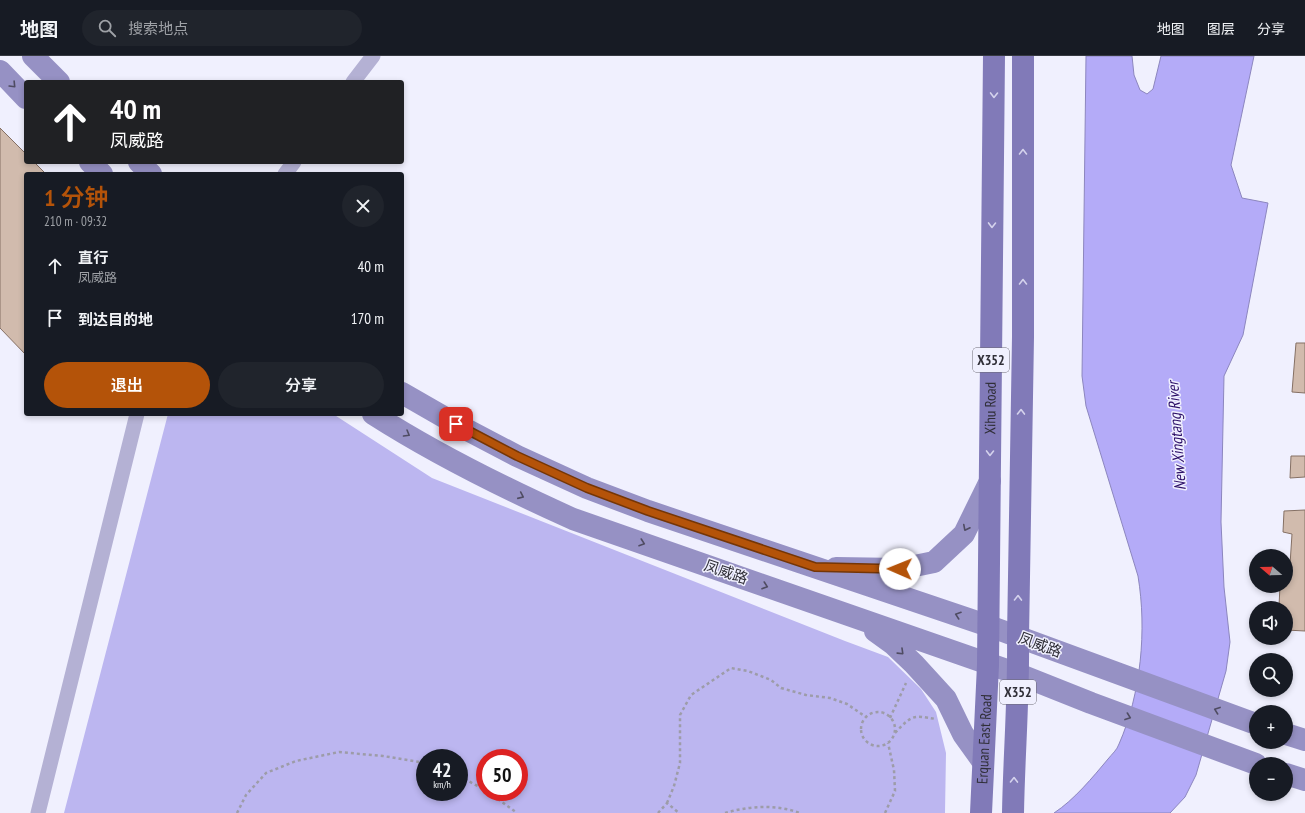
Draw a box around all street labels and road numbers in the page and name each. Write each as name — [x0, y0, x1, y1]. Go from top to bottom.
road number: X352 — [973, 348, 1009, 372]
street label: Xihu Road — [980, 382, 1000, 435]
street label: 凤威路 — [702, 555, 751, 588]
street label: 凤威路 — [1016, 628, 1065, 661]
road number: X352 — [1000, 680, 1036, 704]
street label: Erquan East Road — [972, 694, 996, 784]

